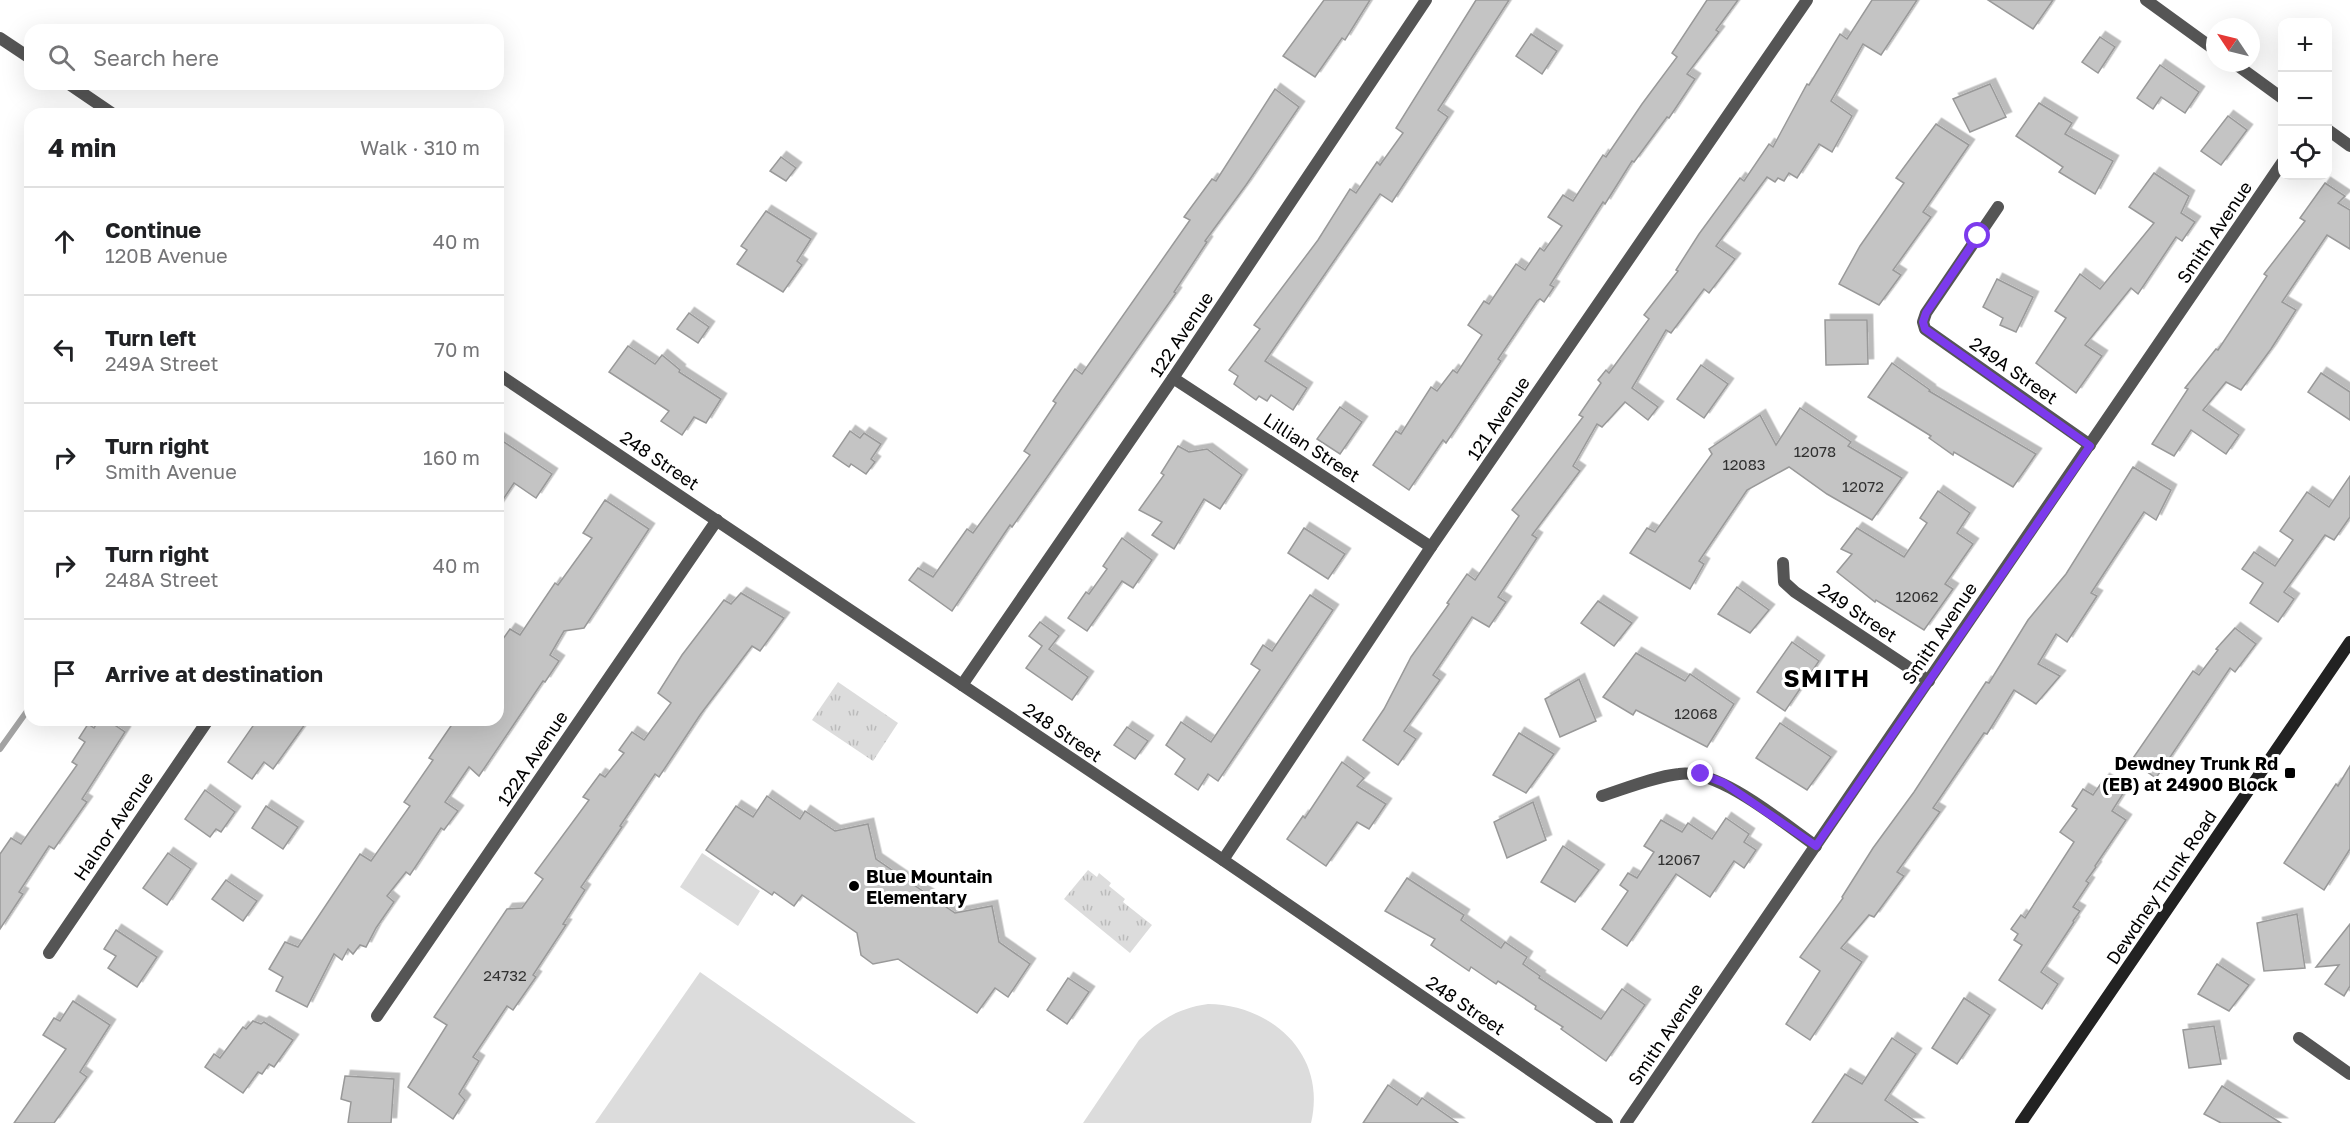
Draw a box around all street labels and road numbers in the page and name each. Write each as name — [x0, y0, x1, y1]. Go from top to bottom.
street label: Smith Avenue — [2172, 177, 2256, 287]
street label: 122 Avenue — [1145, 287, 1217, 381]
street label: 249A Street — [1966, 332, 2062, 408]
street label: 121 Avenue — [1462, 372, 1534, 464]
street label: Lillian Street — [1260, 408, 1364, 486]
street label: 248 Street — [616, 426, 704, 494]
street label: 249 Street — [1815, 578, 1901, 646]
street label: Smith Avenue — [1897, 578, 1981, 688]
street label: 248 Street — [1019, 698, 1107, 766]
street label: 122A Avenue — [492, 706, 572, 810]
street label: Halnor Avenue — [68, 767, 158, 885]
street label: Dewdney Trunk Road — [2101, 806, 2221, 968]
street label: 248 Street — [1422, 971, 1510, 1039]
street label: Smith Avenue — [1623, 979, 1707, 1089]

